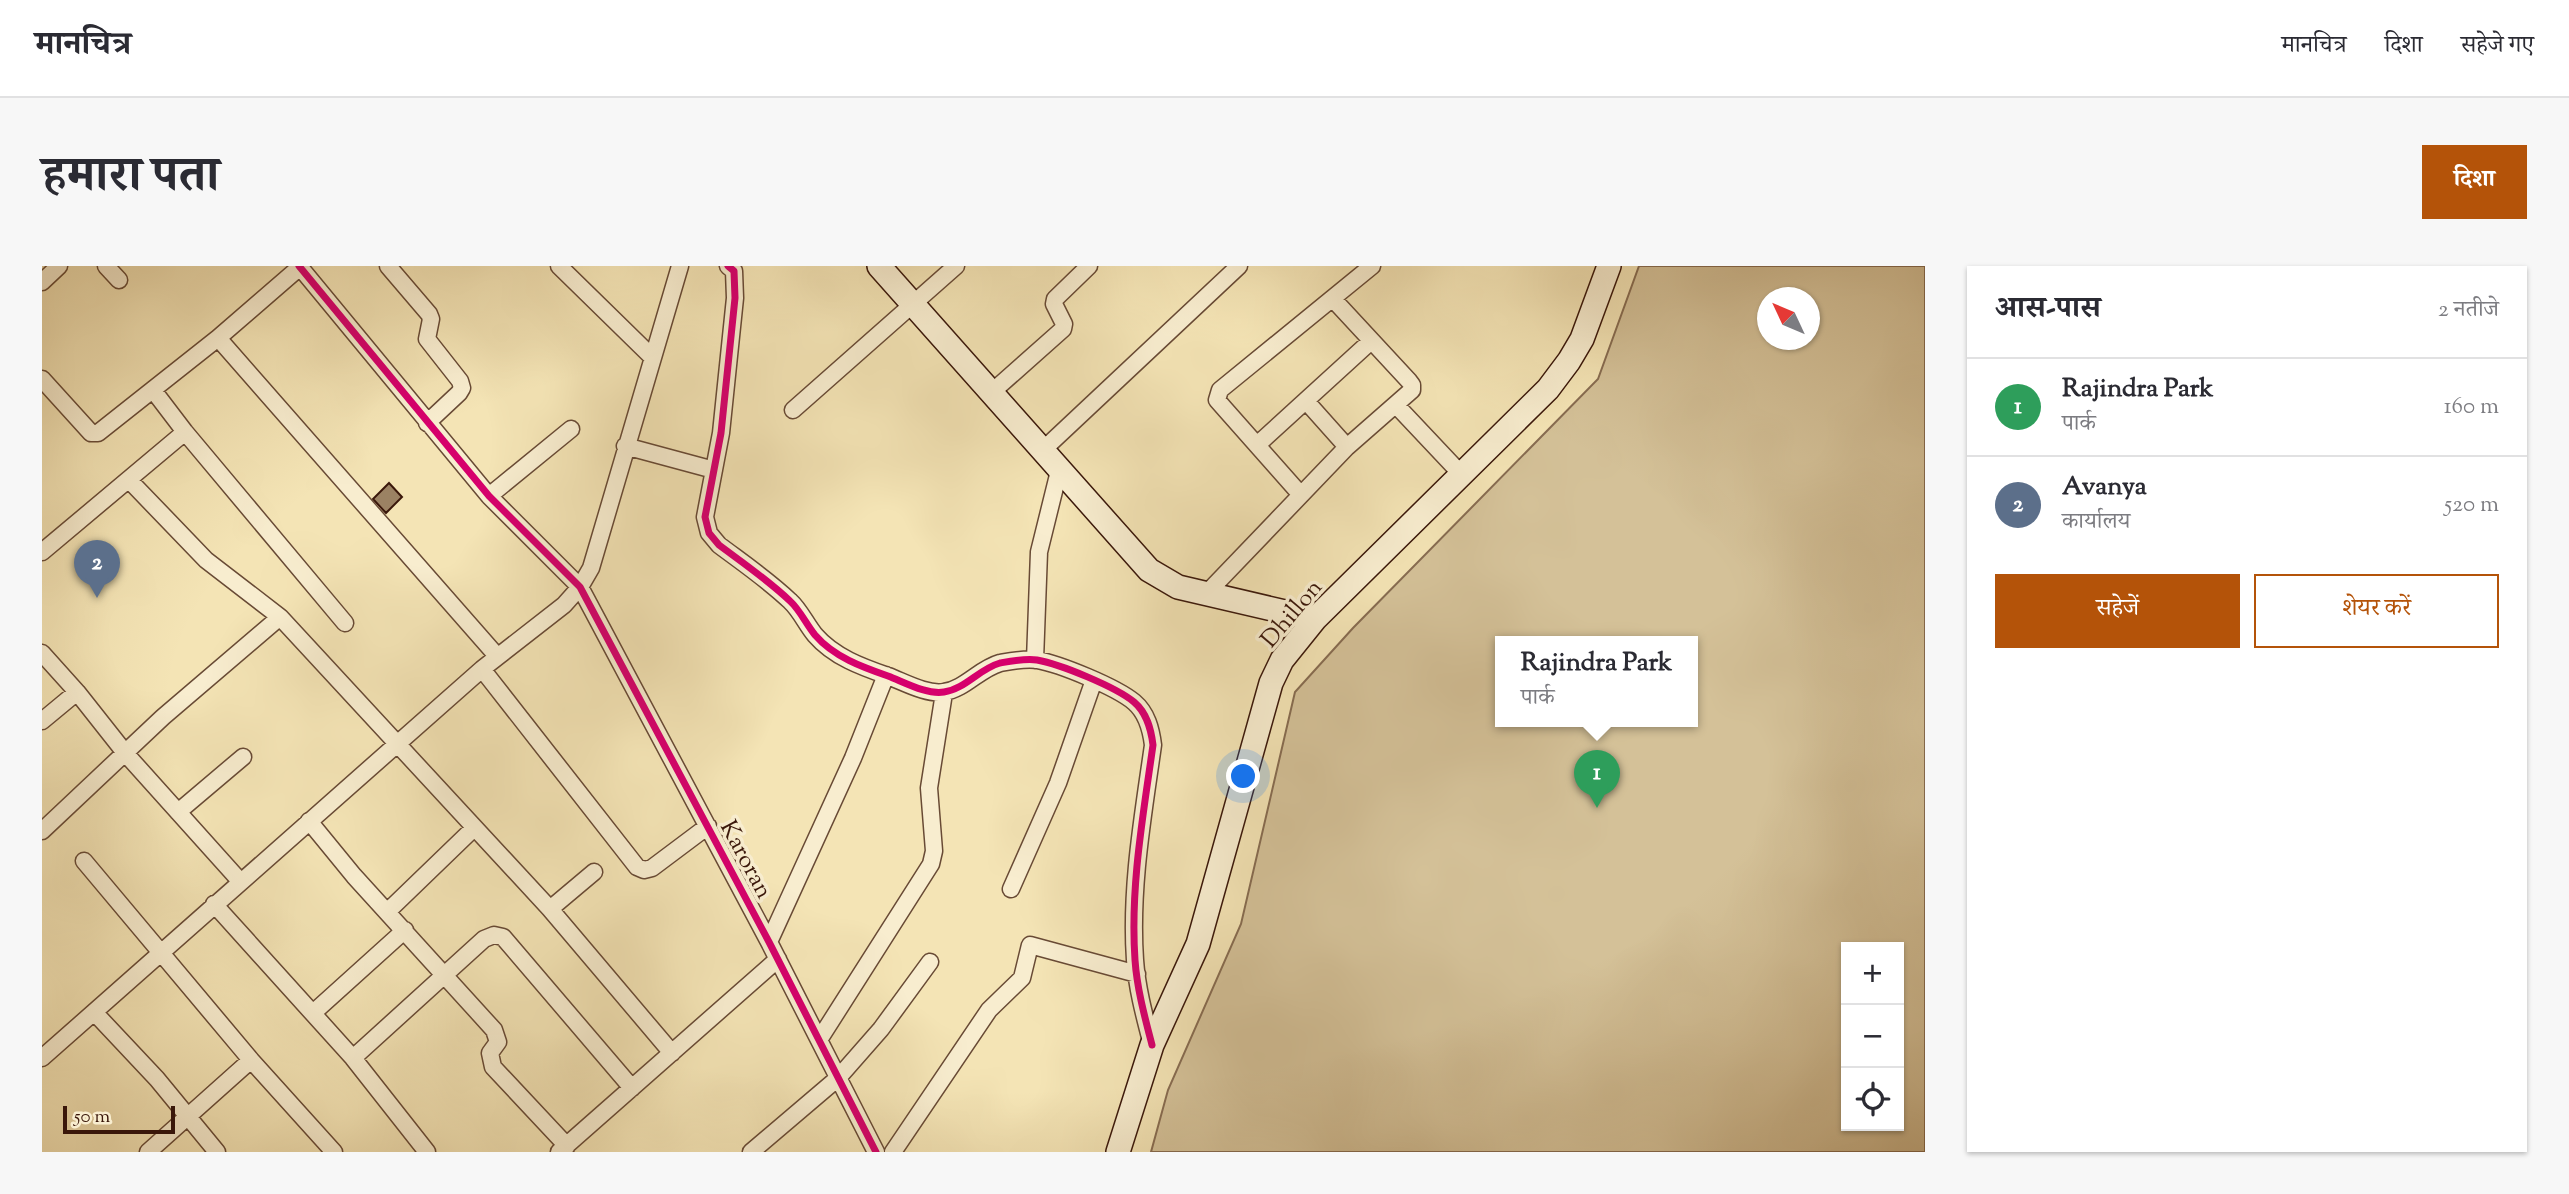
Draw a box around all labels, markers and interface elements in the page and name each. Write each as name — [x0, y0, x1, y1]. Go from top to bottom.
text: मानचित्र — [35, 22, 131, 70]
text: मानचित्र — [2281, 29, 2346, 63]
text: दिशा — [2384, 29, 2423, 63]
text: सहेजे गए — [2461, 29, 2534, 63]
text: हमारा पता — [42, 143, 219, 213]
button: दिशा — [2422, 145, 2527, 219]
north arrow — [1757, 287, 1820, 350]
text: आस-पास — [1995, 288, 2101, 331]
text: 2 नतीजे — [2438, 294, 2499, 327]
text: Rajindra Park — [2062, 371, 2214, 408]
text: 1 — [2014, 391, 2022, 424]
text: 160 m — [2444, 391, 2499, 424]
text: पार्क — [2062, 408, 2096, 441]
text: Avanya — [2062, 469, 2147, 506]
text: 2 — [2013, 489, 2023, 522]
text: 520 m — [2444, 489, 2499, 522]
text: कार्यालय — [2062, 506, 2130, 539]
pin: 2 — [74, 540, 120, 598]
street label: Dhillon — [1254, 573, 1331, 656]
button: सहेजें — [1995, 574, 2240, 648]
button: शेयर करें — [2254, 574, 2499, 648]
popup — [1495, 636, 1698, 727]
text: Rajindra Park — [1521, 645, 1672, 682]
text: पार्क — [1521, 682, 1555, 715]
pin: 1 — [1574, 750, 1620, 808]
your location — [1226, 759, 1260, 793]
street label: Karoran — [710, 815, 780, 905]
map controls — [1841, 942, 1904, 1131]
button: + — [1841, 942, 1904, 1005]
button: − — [1841, 1005, 1904, 1068]
button: locate — [1841, 1068, 1904, 1131]
scale bar — [63, 1103, 175, 1135]
text: 50 m — [74, 1104, 110, 1131]

